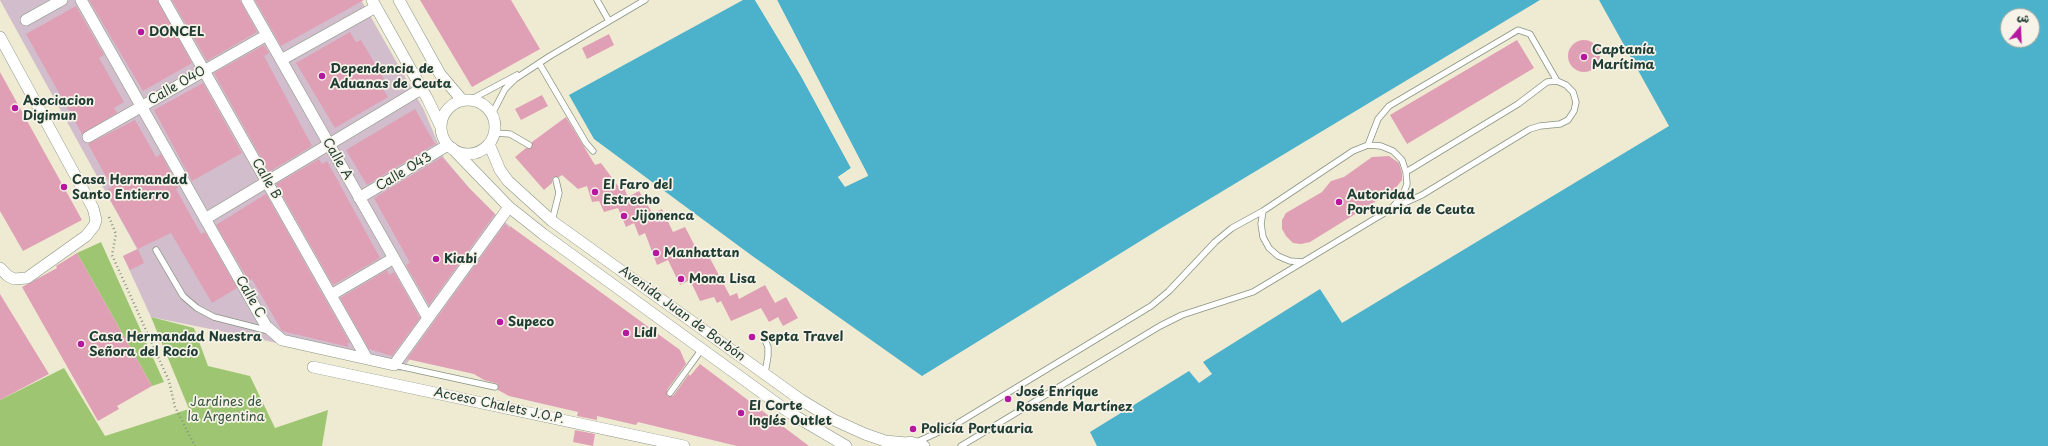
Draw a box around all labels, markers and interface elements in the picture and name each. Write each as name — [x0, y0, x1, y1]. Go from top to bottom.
text: ش — [2015, 7, 2032, 27]
north arrow — [2000, 8, 2040, 48]
place label: DONCEL — [149, 24, 204, 40]
marker: DONCEL — [136, 27, 146, 37]
place label: Captanía Marítima — [1592, 42, 1655, 73]
marker: Captanía Marítima — [1579, 52, 1589, 62]
place label: Dependencia de Aduanas de Ceuta — [330, 61, 451, 92]
street label: Calle 040 — [146, 63, 208, 109]
marker: Dependencia de Aduanas de Ceuta — [317, 71, 327, 81]
place label: Asociacion Digimun — [23, 93, 94, 124]
marker: Asociacion Digimun — [10, 103, 20, 113]
street label: Calle A — [319, 135, 355, 183]
street label: Calle 043 — [373, 149, 435, 195]
street label: Calle B — [248, 156, 284, 202]
place label: Casa Hermandad Santo Entierro — [72, 172, 188, 203]
place label: El Faro del Estrecho — [603, 177, 672, 208]
marker: Casa Hermandad Santo Entierro — [59, 182, 69, 192]
marker: El Faro del Estrecho — [590, 187, 600, 197]
place label: Autoridad Portuaria de Ceuta — [1347, 187, 1475, 218]
marker: Autoridad Portuaria de Ceuta — [1334, 197, 1344, 207]
place label: Jijonenca — [632, 208, 694, 224]
marker: Jijonenca — [619, 211, 629, 221]
place label: Manhattan — [664, 245, 739, 261]
marker: Manhattan — [651, 248, 661, 258]
place label: Kiabi — [444, 251, 477, 267]
marker: Kiabi — [431, 254, 441, 264]
street label: Avenida Juan de Borbón — [616, 263, 748, 365]
place label: Mona Lisa — [689, 271, 756, 287]
street label: Calle C — [232, 273, 268, 321]
marker: Mona Lisa — [676, 274, 686, 284]
place label: Supeco — [508, 314, 554, 330]
marker: Supeco — [495, 317, 505, 327]
place label: Lidl — [634, 325, 657, 341]
marker: Lidl — [621, 328, 631, 338]
place label: Casa Hermandad Nuestra Señora del Rocío — [89, 329, 262, 360]
place label: Septa Travel — [760, 329, 843, 345]
marker: Septa Travel — [747, 332, 757, 342]
marker: Casa Hermandad Nuestra Señora del Rocío — [76, 339, 86, 349]
place label: José Enrique Rosende Martínez — [1016, 384, 1133, 415]
street label: Acceso Chalets J.O.P. — [432, 385, 566, 427]
park label: Jardines de la Argentina — [187, 394, 265, 425]
marker: José Enrique Rosende Martínez — [1003, 394, 1013, 404]
place label: El Corte Inglés Outlet — [749, 398, 832, 429]
marker: El Corte Inglés Outlet — [736, 408, 746, 418]
place label: Policía Portuaria — [921, 421, 1033, 437]
marker: Policía Portuaria — [908, 424, 918, 434]

